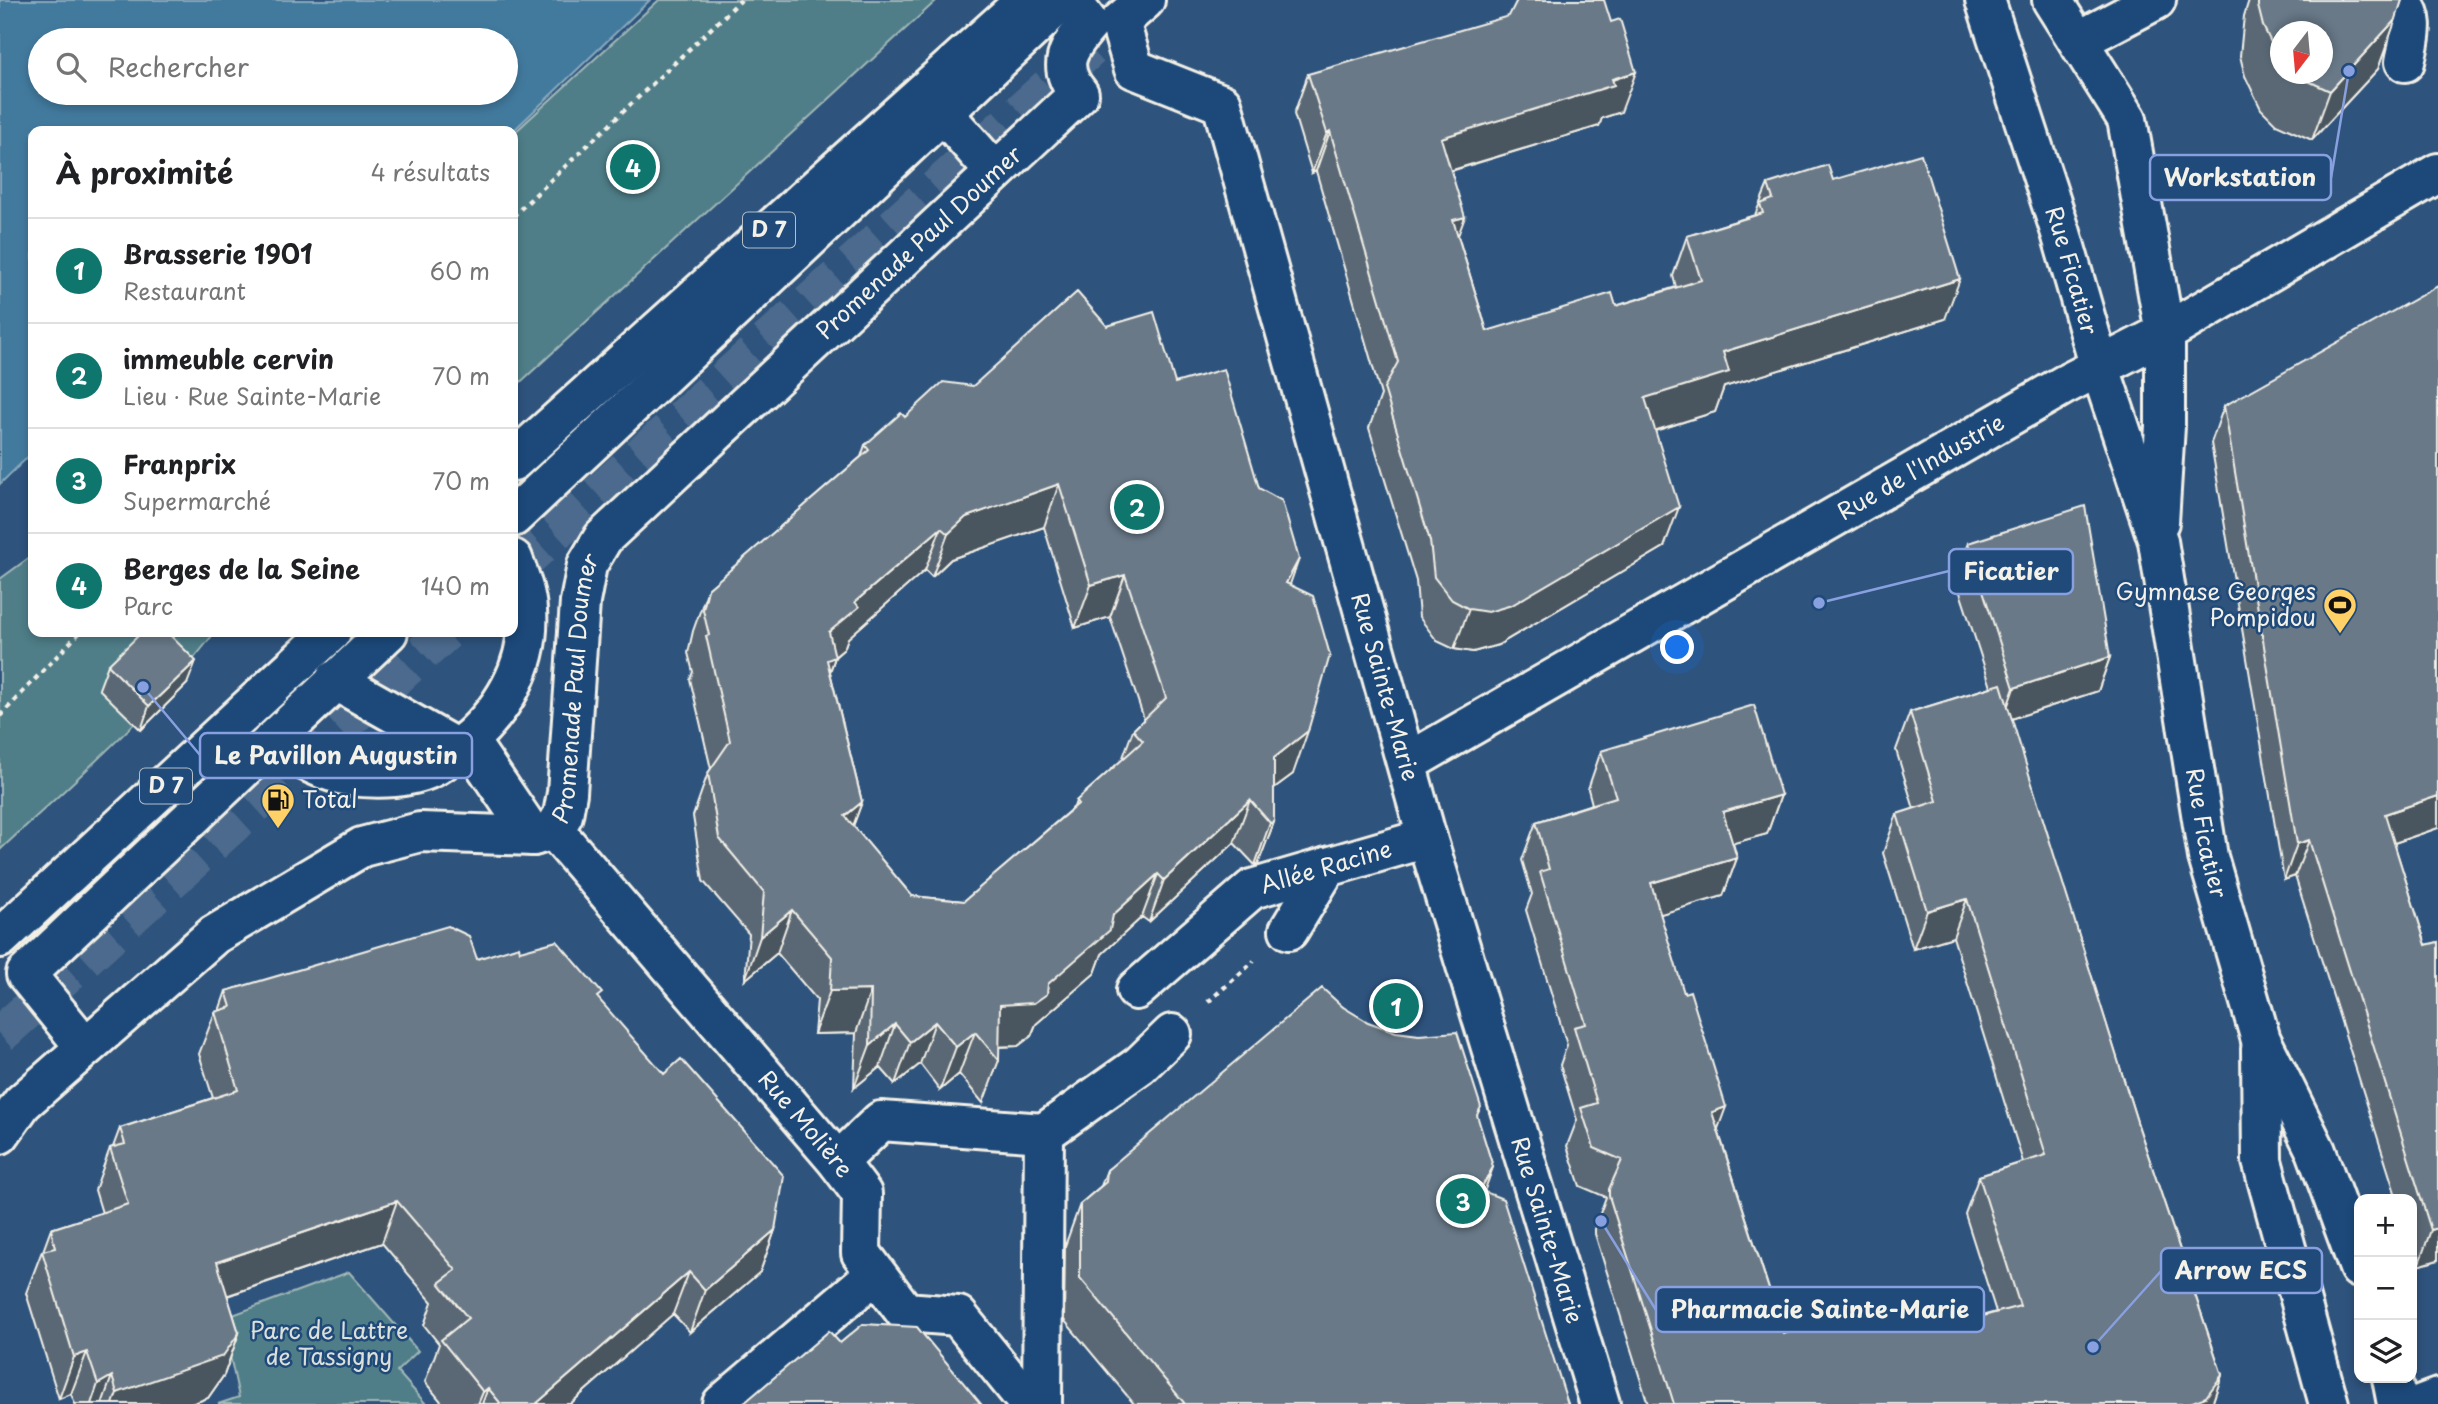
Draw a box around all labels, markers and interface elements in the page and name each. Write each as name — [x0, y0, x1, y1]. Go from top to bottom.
north arrow — [2270, 21, 2333, 84]
search box — [28, 28, 518, 105]
text: Rechercher — [108, 47, 249, 86]
icon: search — [52, 48, 90, 86]
street label: Promenade Paul Doumer — [807, 136, 1030, 347]
pin: 4 — [610, 141, 656, 193]
text: À proximité — [56, 149, 233, 194]
text: 4 résultats — [371, 154, 490, 189]
callout: Workstation — [2150, 155, 2331, 200]
text: Workstation — [2164, 158, 2316, 194]
street label: Rue Ficatier — [2037, 201, 2109, 339]
road number: D 7 — [743, 212, 795, 247]
text: Brasserie 1901 — [123, 234, 313, 273]
text: 1 — [74, 253, 85, 288]
text: 60 m — [430, 253, 490, 288]
text: Restaurant — [123, 273, 246, 308]
text: immeuble cervin — [123, 339, 334, 378]
text: 2 — [71, 358, 87, 393]
text: 70 m — [432, 358, 490, 393]
text: Lieu · Rue Sainte-Marie — [123, 378, 381, 413]
street label: Rue de l'Industrie — [1830, 404, 2010, 528]
text: Franprix — [123, 444, 236, 483]
text: 3 — [71, 463, 87, 498]
text: 70 m — [432, 463, 490, 498]
pin: 2 — [1114, 481, 1160, 533]
text: Supermarché — [123, 483, 271, 518]
street label: Promenade Paul Doumer — [542, 545, 607, 830]
text: Berges de la Seine — [123, 549, 360, 588]
callout: Ficatier — [1949, 549, 2073, 594]
text: Ficatier — [1963, 552, 2059, 588]
text: 4 — [71, 568, 87, 603]
text: 140 m — [421, 568, 490, 603]
place label: Gymnase Georges Pompidou — [2115, 573, 2316, 634]
sports icon: Gymnase Georges Pompidou — [2321, 586, 2359, 635]
text: Parc — [123, 588, 173, 623]
street label: Rue Sainte-Marie — [1343, 588, 1429, 785]
your location — [1660, 630, 1694, 664]
callout: Le Pavillon Augustin — [200, 733, 472, 778]
text: Le Pavillon Augustin — [214, 736, 458, 772]
street label: Rue Ficatier — [2178, 765, 2238, 902]
road number: D 7 — [140, 768, 192, 804]
fuel station icon: Total — [259, 781, 297, 830]
place label: Total — [302, 781, 358, 816]
street label: Allée Racine — [1256, 830, 1395, 902]
pin: 1 — [1373, 980, 1419, 1032]
street label: Rue Molière — [751, 1062, 863, 1184]
street label: Rue Sainte-Marie — [1503, 1132, 1593, 1328]
pin: 3 — [1440, 1175, 1486, 1227]
map controls — [2354, 1194, 2417, 1383]
button: + — [2354, 1194, 2417, 1257]
callout: Arrow ECS — [2161, 1248, 2322, 1293]
text: Arrow ECS — [2174, 1251, 2307, 1287]
button: − — [2354, 1257, 2417, 1320]
callout: Pharmacie Sainte-Marie — [1656, 1287, 1984, 1332]
text: Pharmacie Sainte-Marie — [1671, 1290, 1969, 1326]
park label: Parc de Lattre de Tassigny — [250, 1312, 408, 1373]
button: layers — [2354, 1320, 2417, 1383]

